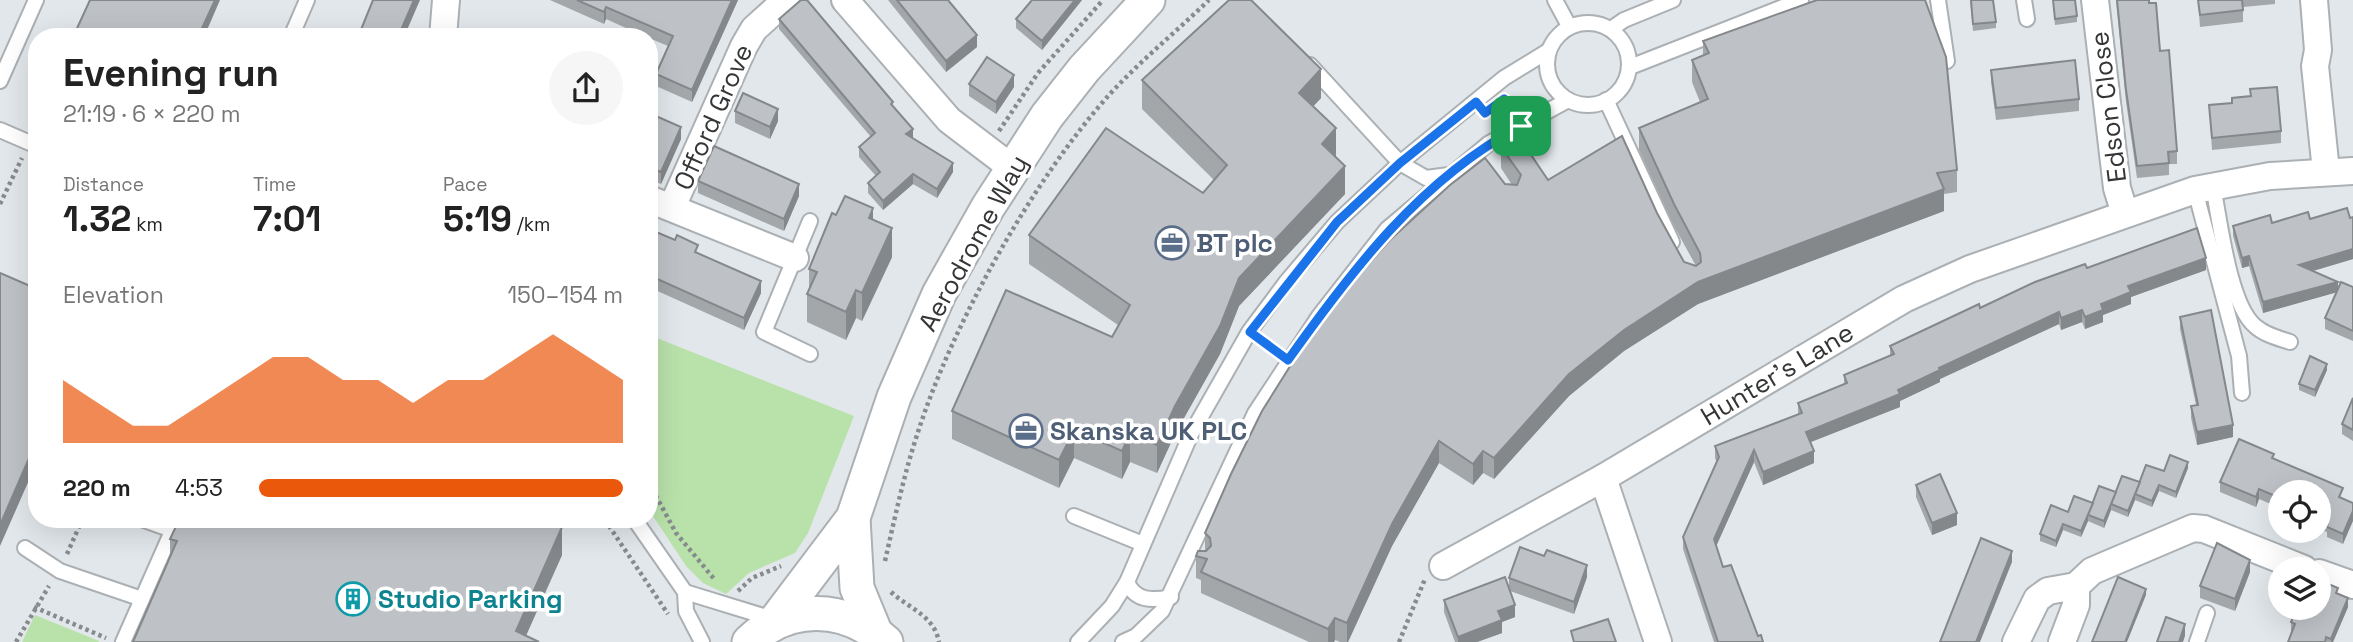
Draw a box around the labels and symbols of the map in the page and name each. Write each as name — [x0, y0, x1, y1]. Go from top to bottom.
street label: Edson Close — [2082, 29, 2134, 185]
street label: Offord Grove — [666, 39, 760, 195]
pin — [1491, 96, 1551, 156]
street label: Aerodrome Way — [910, 149, 1036, 337]
office icon: BT plc — [1153, 224, 1191, 262]
place label: BT plc — [1196, 226, 1273, 260]
street label: Hunter's Lane — [1694, 315, 1860, 433]
office icon: Skanska UK PLC — [1007, 412, 1045, 450]
place label: Skanska UK PLC — [1050, 414, 1247, 448]
building icon: Studio Parking — [334, 580, 372, 618]
place label: Studio Parking — [378, 582, 563, 616]

